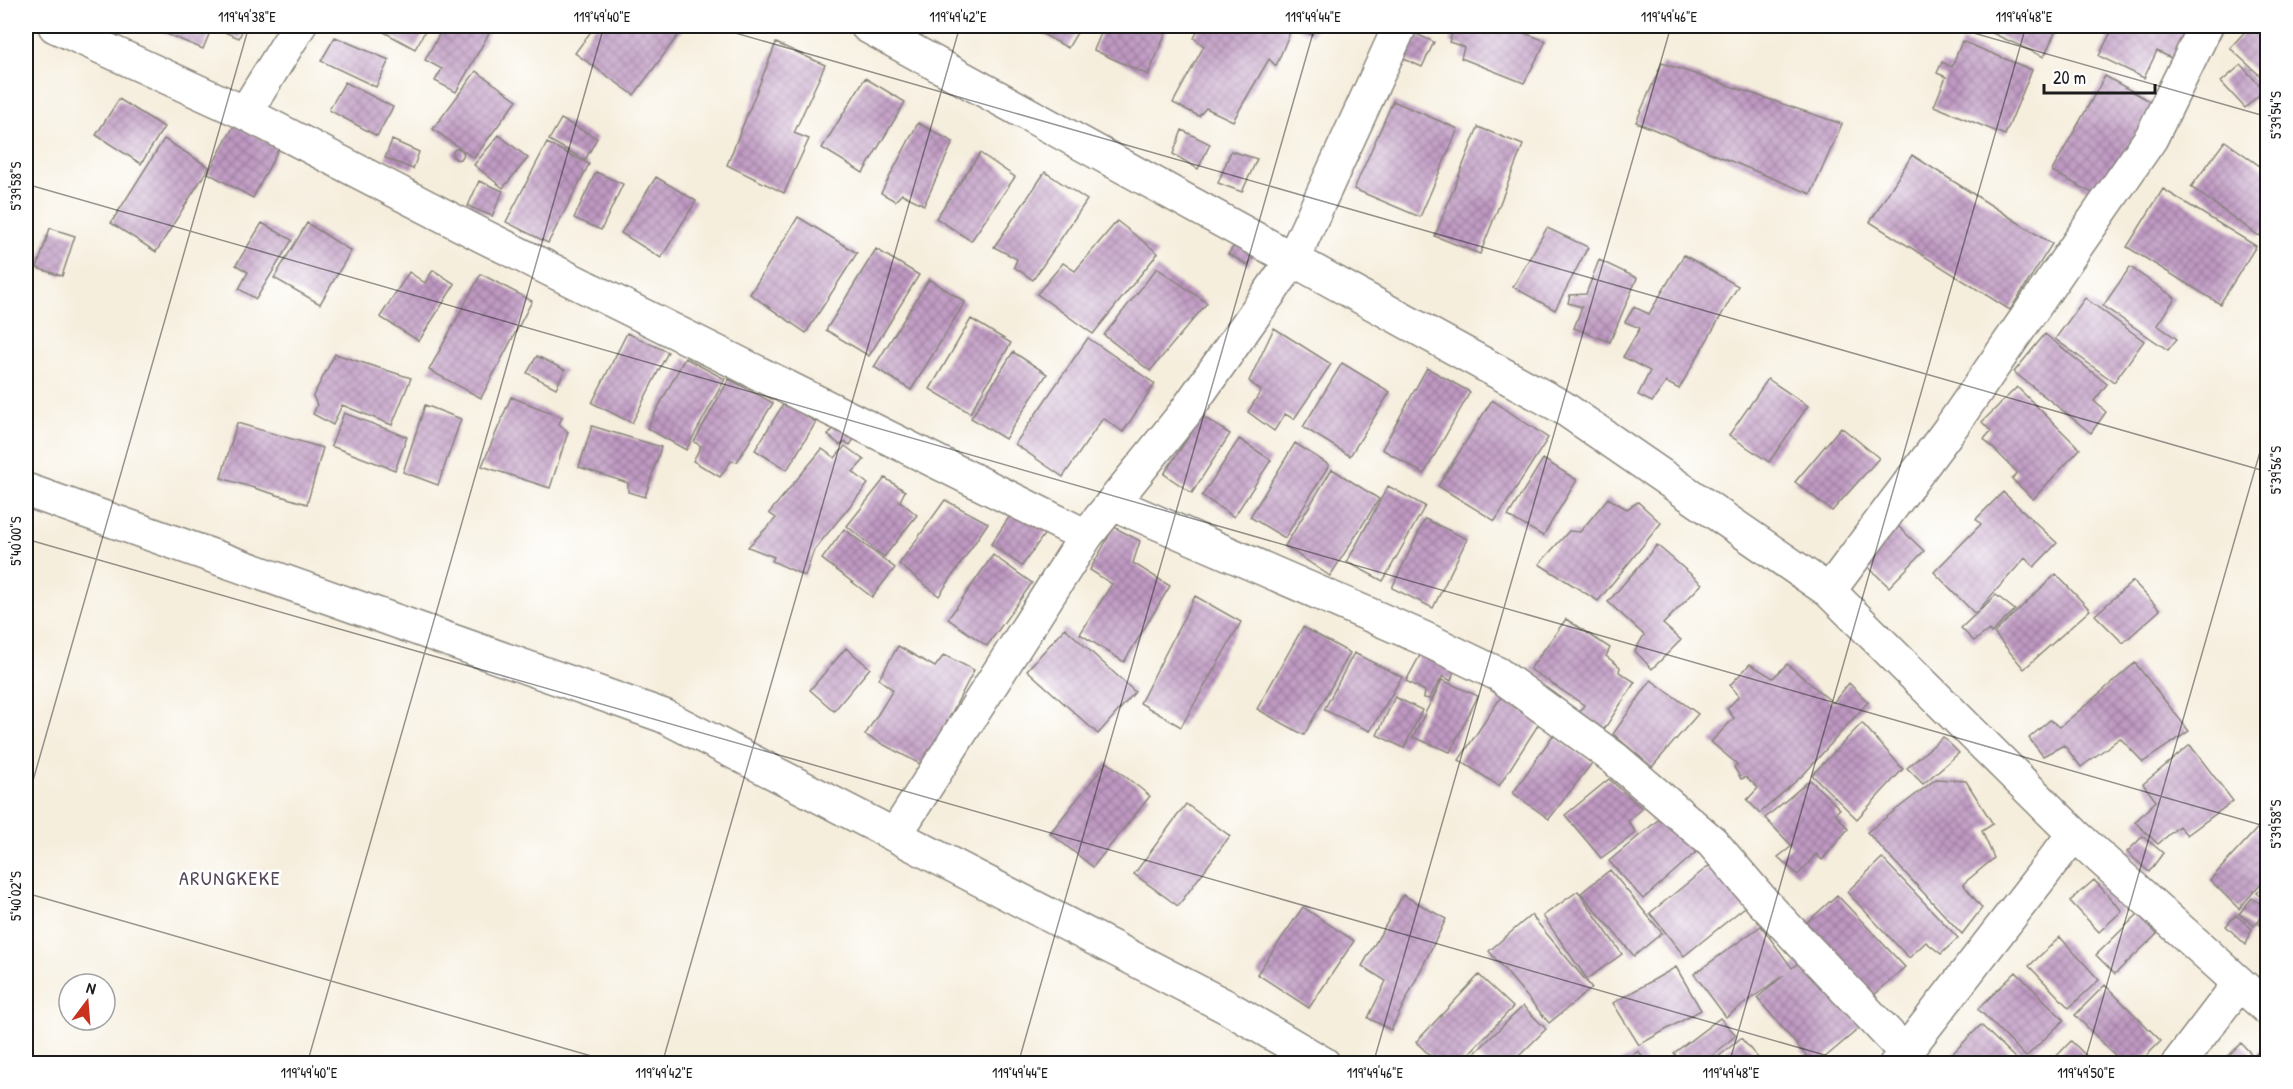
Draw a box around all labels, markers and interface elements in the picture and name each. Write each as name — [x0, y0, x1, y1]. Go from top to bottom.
text: 119°49'38"E — [218, 6, 276, 27]
text: 119°49'40"E — [574, 6, 631, 27]
text: 119°49'42"E — [929, 6, 987, 27]
text: 119°49'44"E — [1285, 6, 1341, 27]
text: 119°49'46"E — [1641, 6, 1697, 27]
text: 119°49'48"E — [1996, 6, 2053, 27]
scale bar — [2044, 57, 2155, 95]
text: 20 m — [2053, 65, 2086, 90]
text: 5°39'54"S — [2265, 91, 2286, 139]
text: 5°39'58"S — [5, 161, 26, 210]
text: 5°39'56"S — [2265, 446, 2286, 494]
text: 5°40'00"S — [5, 516, 26, 566]
text: 5°39'58"S — [2265, 799, 2286, 848]
district label: ARUNGKEKE — [179, 864, 281, 891]
text: 5°40'02"S — [5, 871, 26, 921]
north arrow — [57, 972, 117, 1032]
text: N — [84, 976, 99, 999]
text: 119°49'40"E — [281, 1062, 338, 1083]
text: 119°49'42"E — [635, 1062, 693, 1083]
text: 119°49'44"E — [992, 1062, 1048, 1083]
text: 119°49'46"E — [1347, 1062, 1403, 1083]
text: 119°49'48"E — [1703, 1062, 1760, 1083]
text: 119°49'50"E — [2057, 1062, 2115, 1083]

